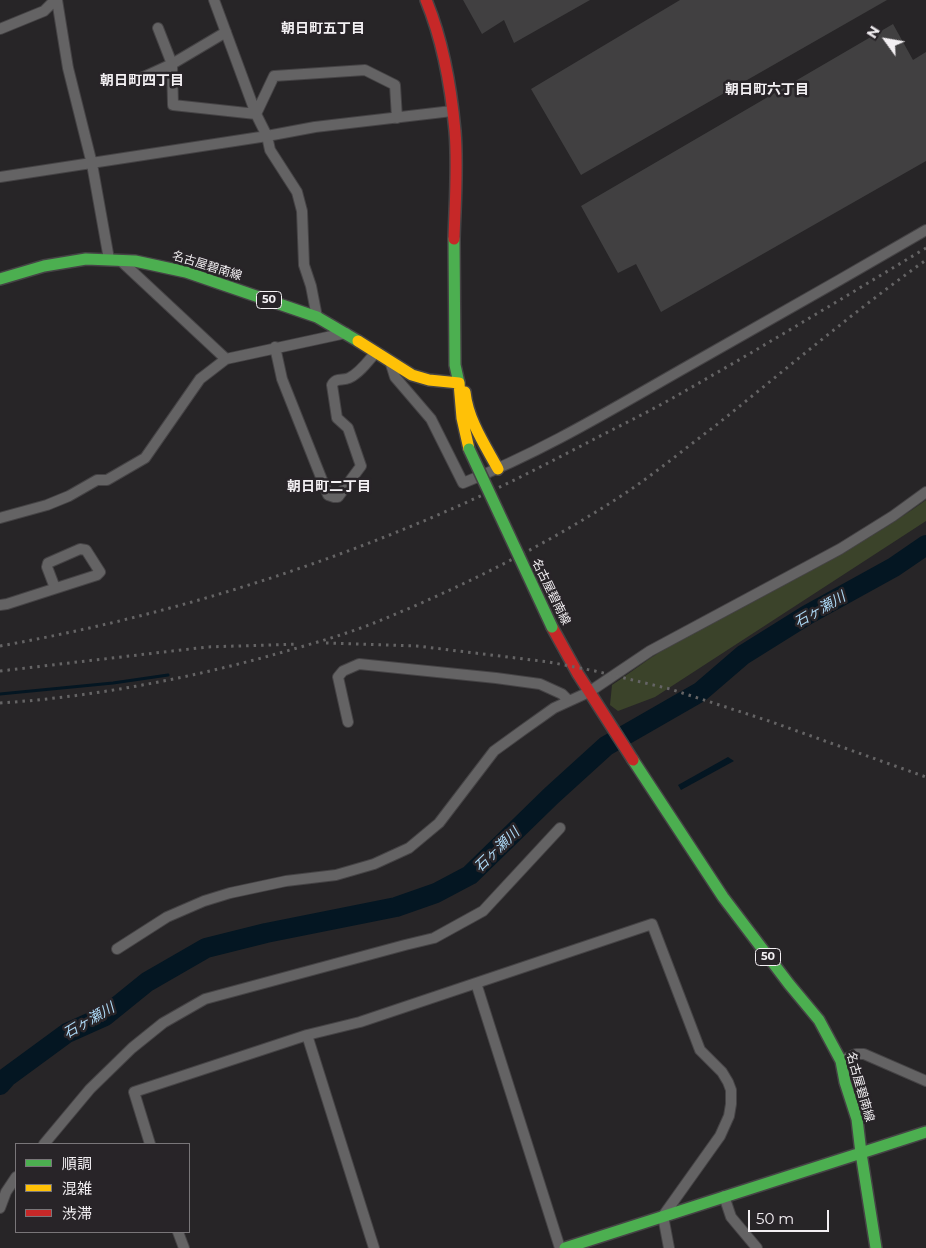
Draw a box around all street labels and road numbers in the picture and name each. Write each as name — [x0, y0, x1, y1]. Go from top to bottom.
street label: 名古屋碧南線 — [170, 249, 244, 283]
road number: 50 — [256, 292, 282, 308]
street label: 名古屋碧南線 — [529, 556, 573, 628]
road number: 50 — [756, 949, 780, 966]
street label: 名古屋碧南線 — [843, 1050, 877, 1124]

